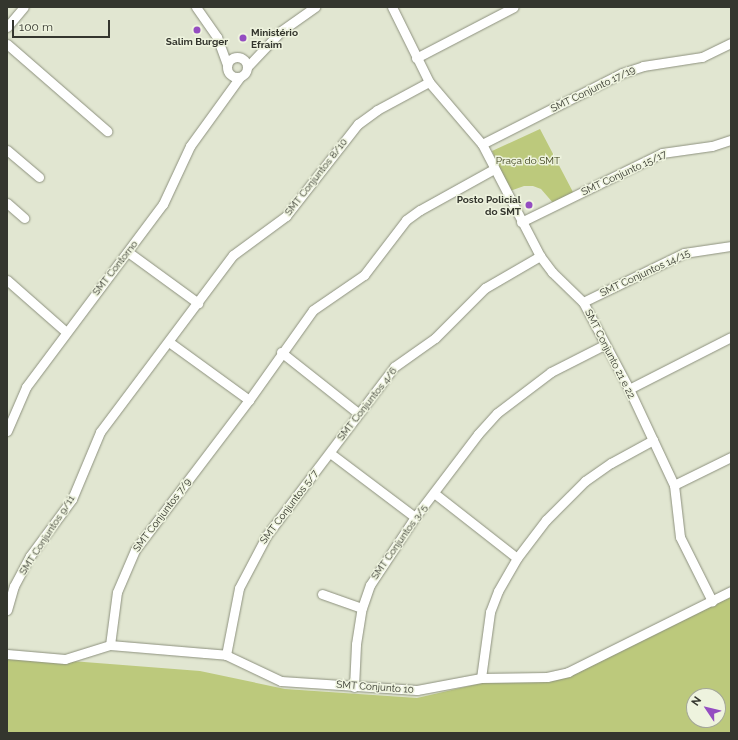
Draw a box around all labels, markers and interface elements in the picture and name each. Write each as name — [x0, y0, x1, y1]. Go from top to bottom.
scale bar — [14, 12, 112, 38]
text: 100 m — [19, 20, 53, 34]
marker: Salim Burger — [192, 25, 202, 35]
place label: Ministério Efraim — [251, 26, 298, 50]
marker: Ministério Efraim — [238, 33, 248, 43]
place label: Salim Burger — [166, 36, 228, 48]
street label: SMT Conjunto 17/19 — [549, 63, 637, 115]
street label: SMT Conjuntos 8/10 — [282, 136, 350, 218]
street label: SMT Conjunto 15/17 — [579, 148, 669, 198]
park label: Praça do SMT — [496, 155, 560, 167]
place label: Posto Policial do SMT — [457, 193, 521, 216]
marker: Posto Policial do SMT — [524, 200, 534, 210]
street label: SMT Contorno — [90, 238, 140, 298]
street label: SMT Conjuntos 14/15 — [598, 247, 692, 299]
street label: SMT Conjunto 21 e 22 — [582, 307, 638, 401]
street label: SMT Conjuntos 4/6 — [335, 365, 399, 443]
street label: SMT Conjuntos 5/7 — [257, 468, 321, 546]
street label: SMT Conjuntos 7/9 — [130, 476, 194, 554]
street label: SMT Conjuntos 9/11 — [17, 493, 77, 577]
street label: SMT Conjuntos 3/5 — [369, 502, 429, 582]
street label: SMT Conjunto 10 — [336, 678, 414, 696]
north arrow — [686, 688, 726, 728]
text: N — [689, 694, 704, 709]

